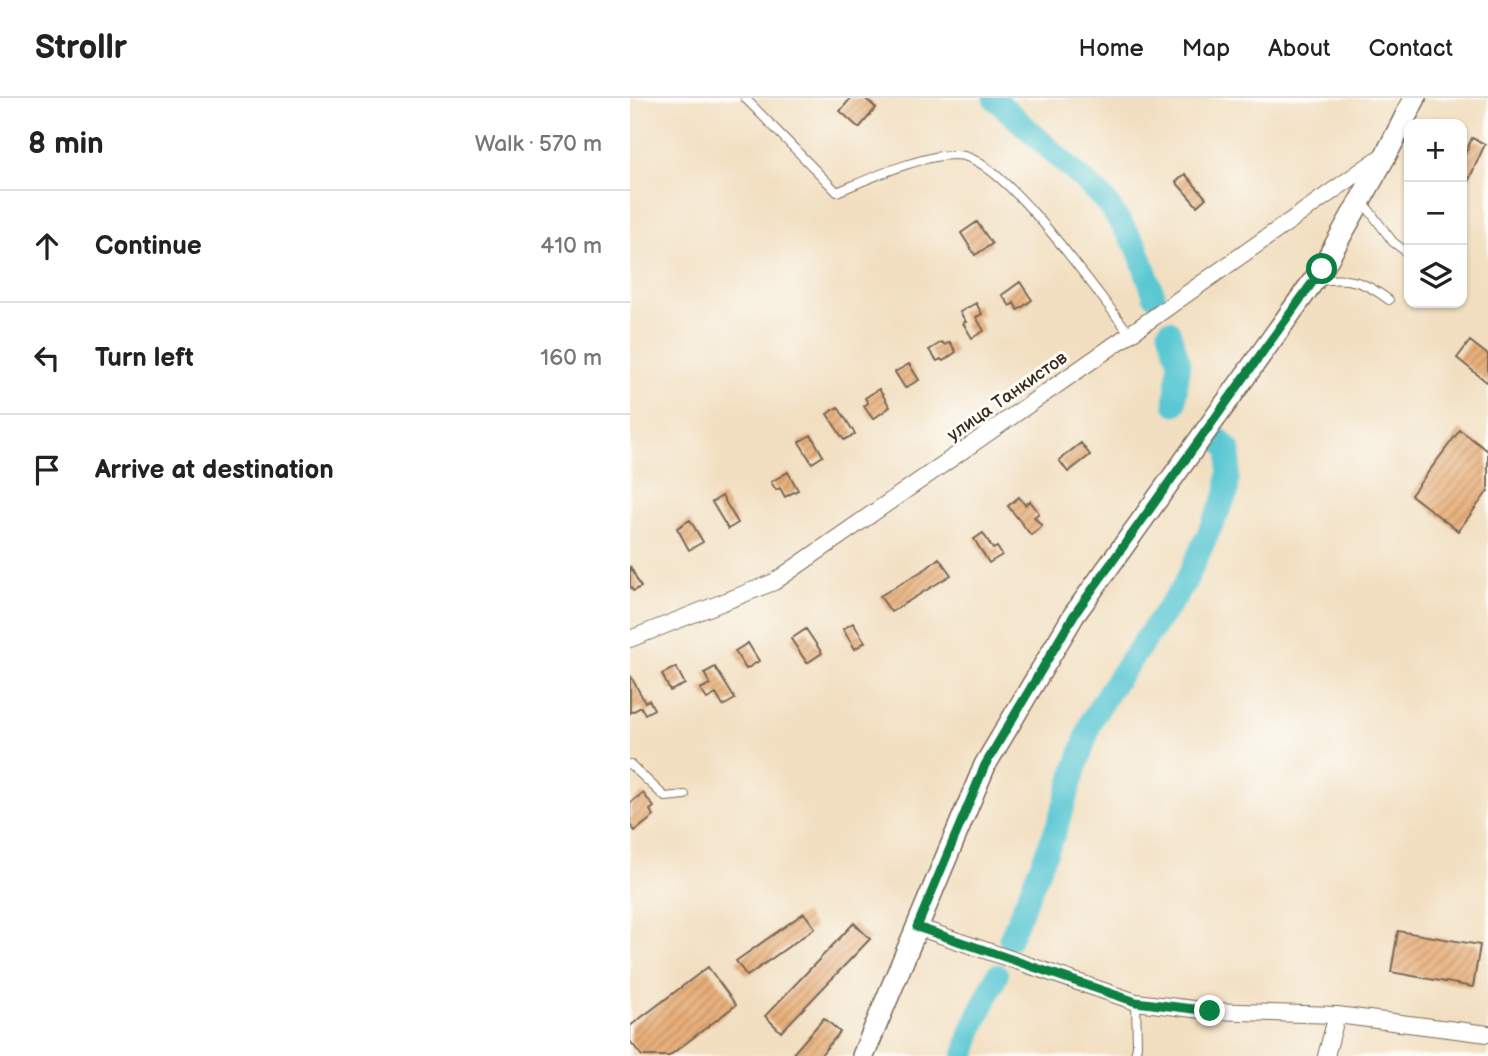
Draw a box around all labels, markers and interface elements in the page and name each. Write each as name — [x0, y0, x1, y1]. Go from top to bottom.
text: Strollr — [35, 28, 127, 68]
text: Home — [1079, 34, 1144, 63]
text: Map — [1182, 34, 1230, 63]
text: About — [1268, 34, 1330, 63]
text: Contact — [1368, 34, 1453, 63]
map controls — [1404, 119, 1467, 308]
button: + — [1404, 119, 1467, 182]
text: 8 min — [28, 126, 104, 162]
text: Walk · 570 m — [475, 130, 602, 158]
button: − — [1404, 182, 1467, 245]
icon: ahead — [28, 227, 66, 265]
text: Continue — [95, 231, 202, 262]
text: 410 m — [540, 232, 602, 260]
button: layers — [1404, 245, 1467, 308]
route start — [1306, 253, 1337, 284]
icon: left — [28, 339, 66, 377]
text: Turn left — [95, 343, 194, 374]
text: 160 m — [540, 344, 602, 372]
street label: улица Танкистов — [943, 347, 1072, 446]
icon: arrive — [28, 451, 66, 489]
text: Arrive at destination — [95, 455, 334, 486]
route end — [1194, 995, 1225, 1026]

